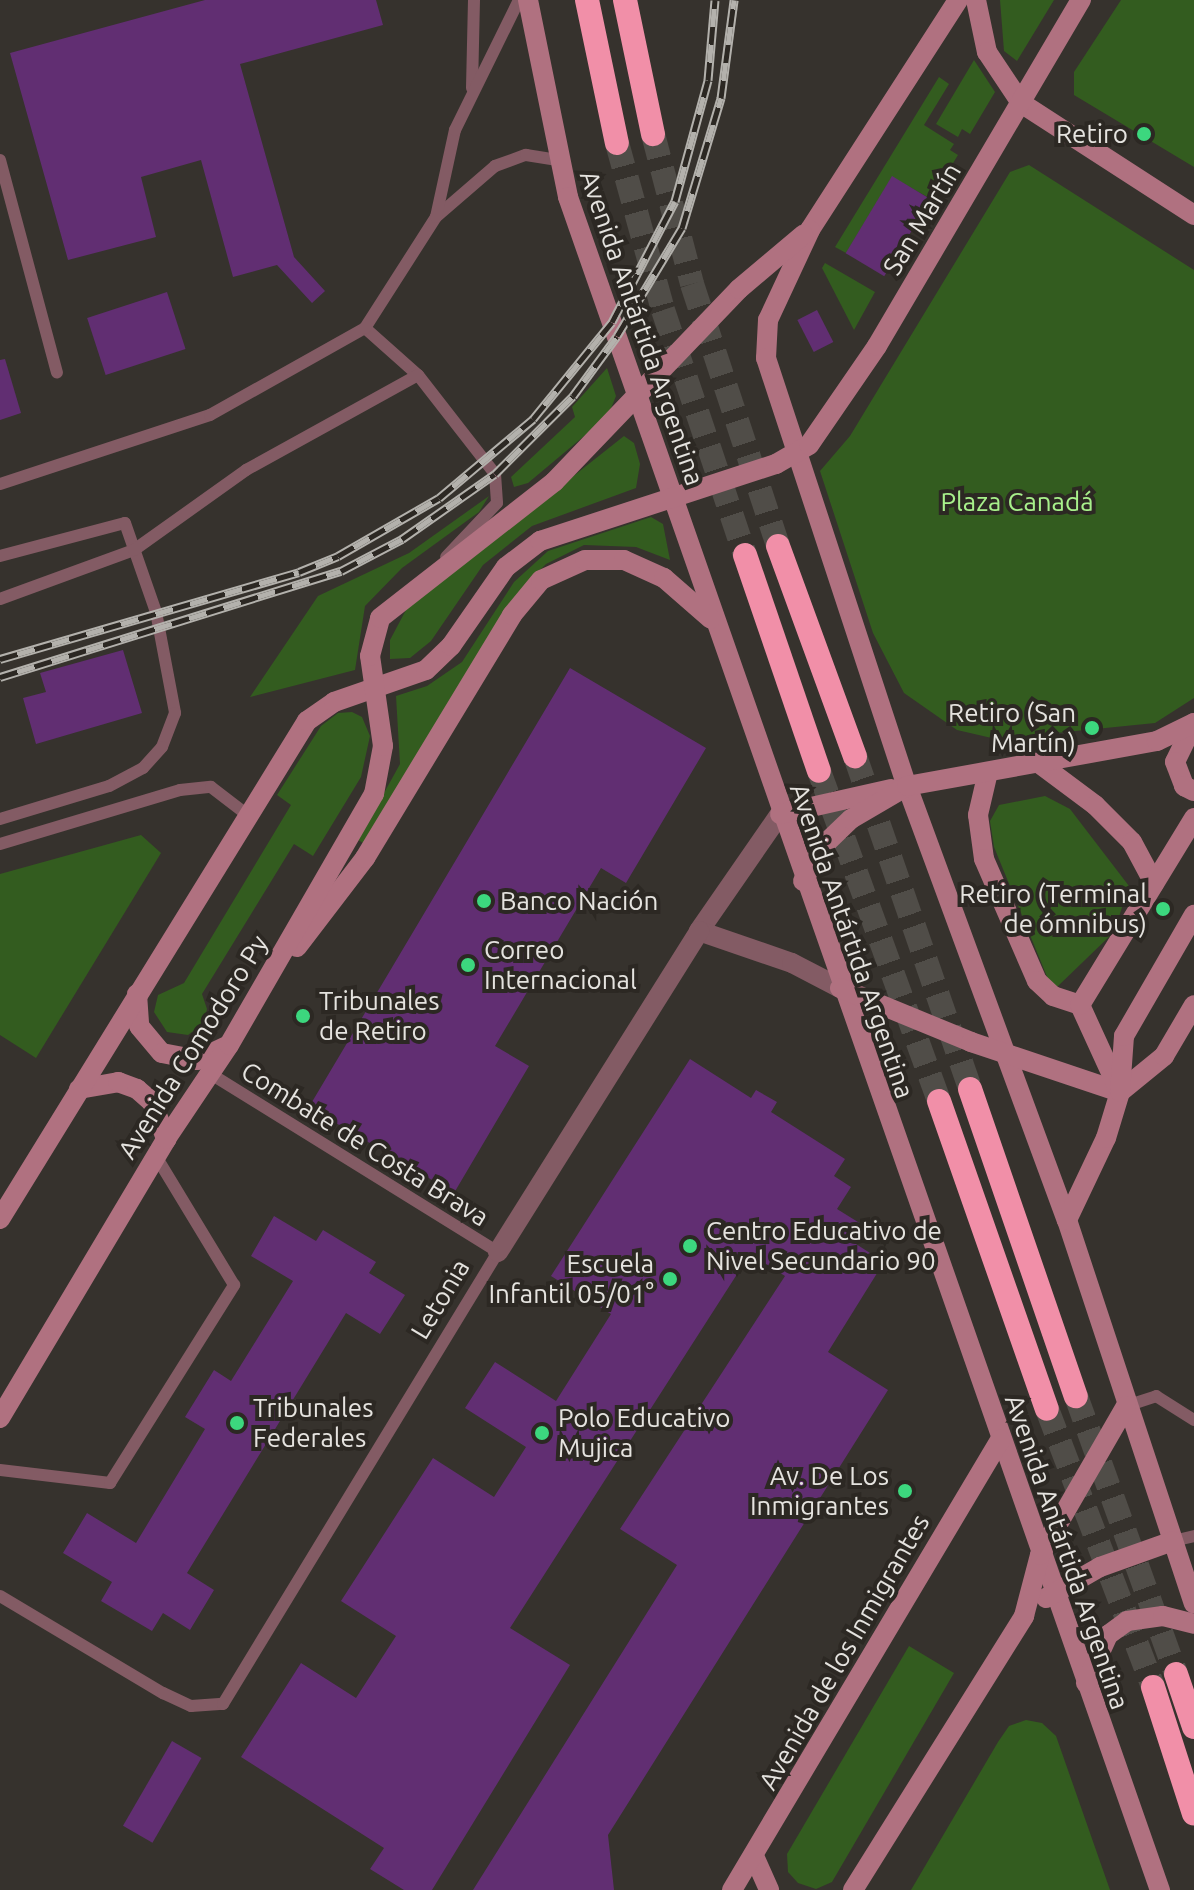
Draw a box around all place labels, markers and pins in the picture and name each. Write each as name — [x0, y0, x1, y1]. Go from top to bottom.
place label: Retiro — [1056, 118, 1128, 150]
marker: Retiro — [1135, 125, 1153, 143]
place label: Retiro (San Martín) — [948, 697, 1076, 758]
marker: Retiro (San Martín) — [1083, 719, 1101, 737]
place label: Retiro (Terminal de ómnibus) — [959, 878, 1147, 940]
place label: Banco Nación — [500, 885, 658, 917]
marker: Banco Nación — [475, 892, 493, 910]
marker: Retiro (Terminal de ómnibus) — [1154, 900, 1172, 918]
place label: Correo Internacional — [484, 934, 637, 996]
marker: Correo Internacional — [459, 956, 477, 974]
place label: Tribunales de Retiro — [319, 985, 439, 1046]
marker: Tribunales de Retiro — [294, 1007, 312, 1025]
place label: Centro Educativo de Nivel Secundario 90 — [706, 1215, 942, 1276]
marker: Centro Educativo de Nivel Secundario 90 — [681, 1237, 699, 1255]
place label: Escuela Infantil 05/01° — [488, 1248, 654, 1310]
marker: Escuela Infantil 05/01° — [661, 1270, 679, 1288]
place label: Tribunales Federales — [253, 1392, 373, 1454]
place label: Polo Educativo Mujica — [558, 1402, 731, 1464]
marker: Tribunales Federales — [228, 1414, 246, 1432]
marker: Polo Educativo Mujica — [533, 1424, 551, 1442]
place label: Av. De Los Inmigrantes — [750, 1460, 889, 1522]
marker: Av. De Los Inmigrantes — [896, 1482, 914, 1500]

